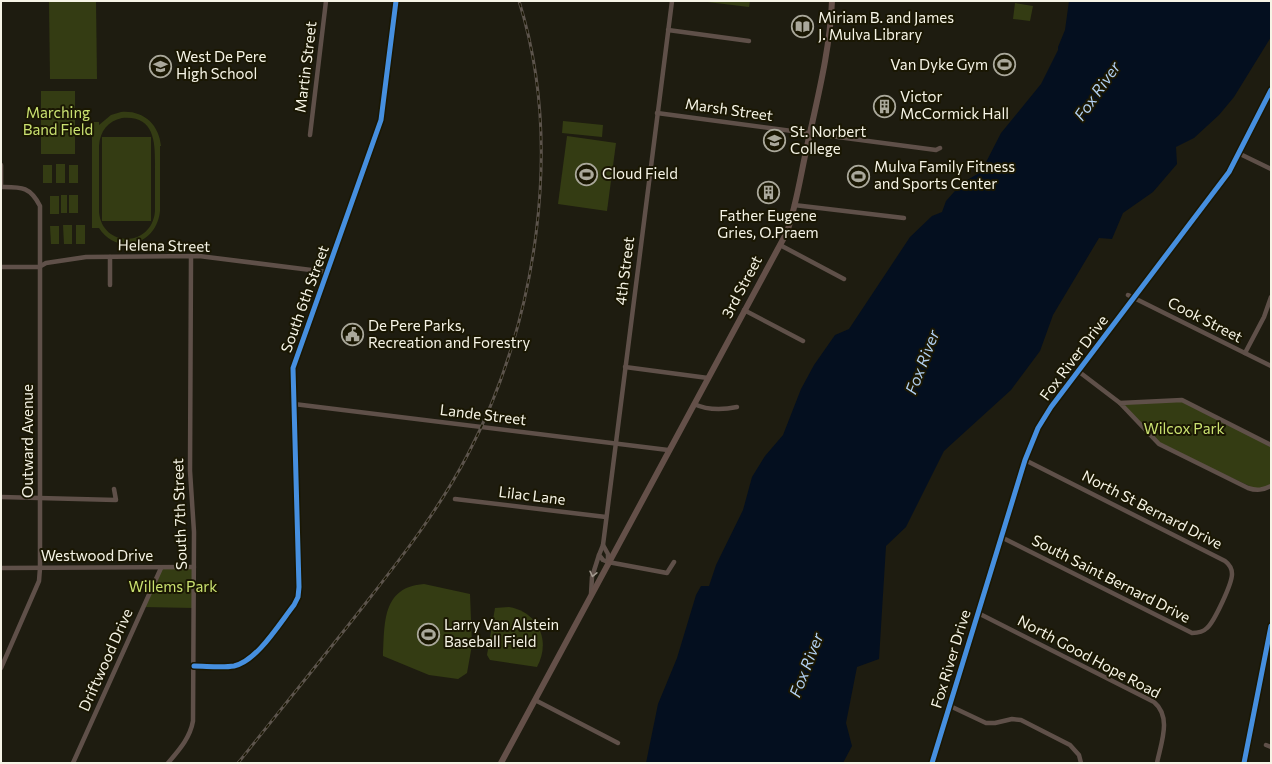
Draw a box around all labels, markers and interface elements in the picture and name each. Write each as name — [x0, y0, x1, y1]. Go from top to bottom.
place label: Miriam B. and James J. Mulva Library — [818, 8, 954, 43]
library icon: Miriam B. and James J. Mulva Library — [789, 14, 815, 40]
street label: Martin Street — [290, 20, 320, 114]
place label: West De Pere High School — [176, 47, 267, 82]
sports icon: Van Dyke Gym — [991, 52, 1017, 78]
school or university icon: West De Pere High School — [148, 53, 174, 79]
place label: Van Dyke Gym — [890, 55, 988, 73]
water label: Fox River — [1069, 57, 1124, 124]
place label: Victor McCormick Hall — [900, 87, 1009, 122]
building icon: Victor McCormick Hall — [871, 93, 897, 119]
street label: Marsh Street — [684, 94, 774, 124]
park label: Marching Band Field — [23, 103, 93, 138]
place label: St. Norbert College — [790, 122, 866, 157]
school or university icon: St. Norbert College — [761, 128, 787, 154]
place label: Mulva Family Fitness and Sports Center — [874, 157, 1015, 192]
sports icon: Cloud Field — [574, 161, 600, 187]
sports icon: Mulva Family Fitness and Sports Center — [846, 163, 872, 189]
place label: Cloud Field — [602, 164, 678, 182]
building icon: Father Eugene Gries, O.Praem — [755, 180, 781, 206]
place label: Father Eugene Gries, O.Praem — [717, 206, 819, 241]
street label: Helena Street — [118, 235, 210, 255]
street label: 4th Street — [611, 236, 637, 306]
street label: South 6th Street — [276, 243, 332, 355]
street label: 3rd Street — [717, 252, 765, 321]
street label: Cook Street — [1165, 293, 1246, 346]
street label: Fox River Drive — [1035, 311, 1111, 404]
place label: De Pere Parks, Recreation and Forestry — [368, 316, 531, 351]
public building icon: De Pere Parks, Recreation and Forestry — [339, 322, 365, 348]
water label: Fox River — [901, 326, 943, 397]
street label: Outward Avenue — [18, 384, 36, 498]
street label: Lande Street — [439, 400, 527, 428]
park label: Wilcox Park — [1143, 419, 1225, 437]
street label: South 7th Street — [168, 458, 190, 570]
street label: North St Bernard Drive — [1079, 466, 1226, 552]
street label: Lilac Lane — [498, 482, 567, 508]
street label: South Saint Bernard Drive — [1029, 530, 1194, 626]
street label: Westwood Drive — [41, 546, 153, 564]
one-way arrow — [590, 571, 598, 577]
park label: Willems Park — [129, 577, 217, 595]
street label: Driftwood Drive — [74, 605, 136, 714]
street label: Fox River Drive — [927, 607, 974, 710]
street label: North Good Hope Road — [1015, 611, 1164, 701]
place label: Larry Van Alstein Baseball Field — [444, 615, 559, 650]
sports icon: Larry Van Alstein Baseball Field — [415, 621, 441, 647]
water label: Fox River — [785, 629, 827, 700]

